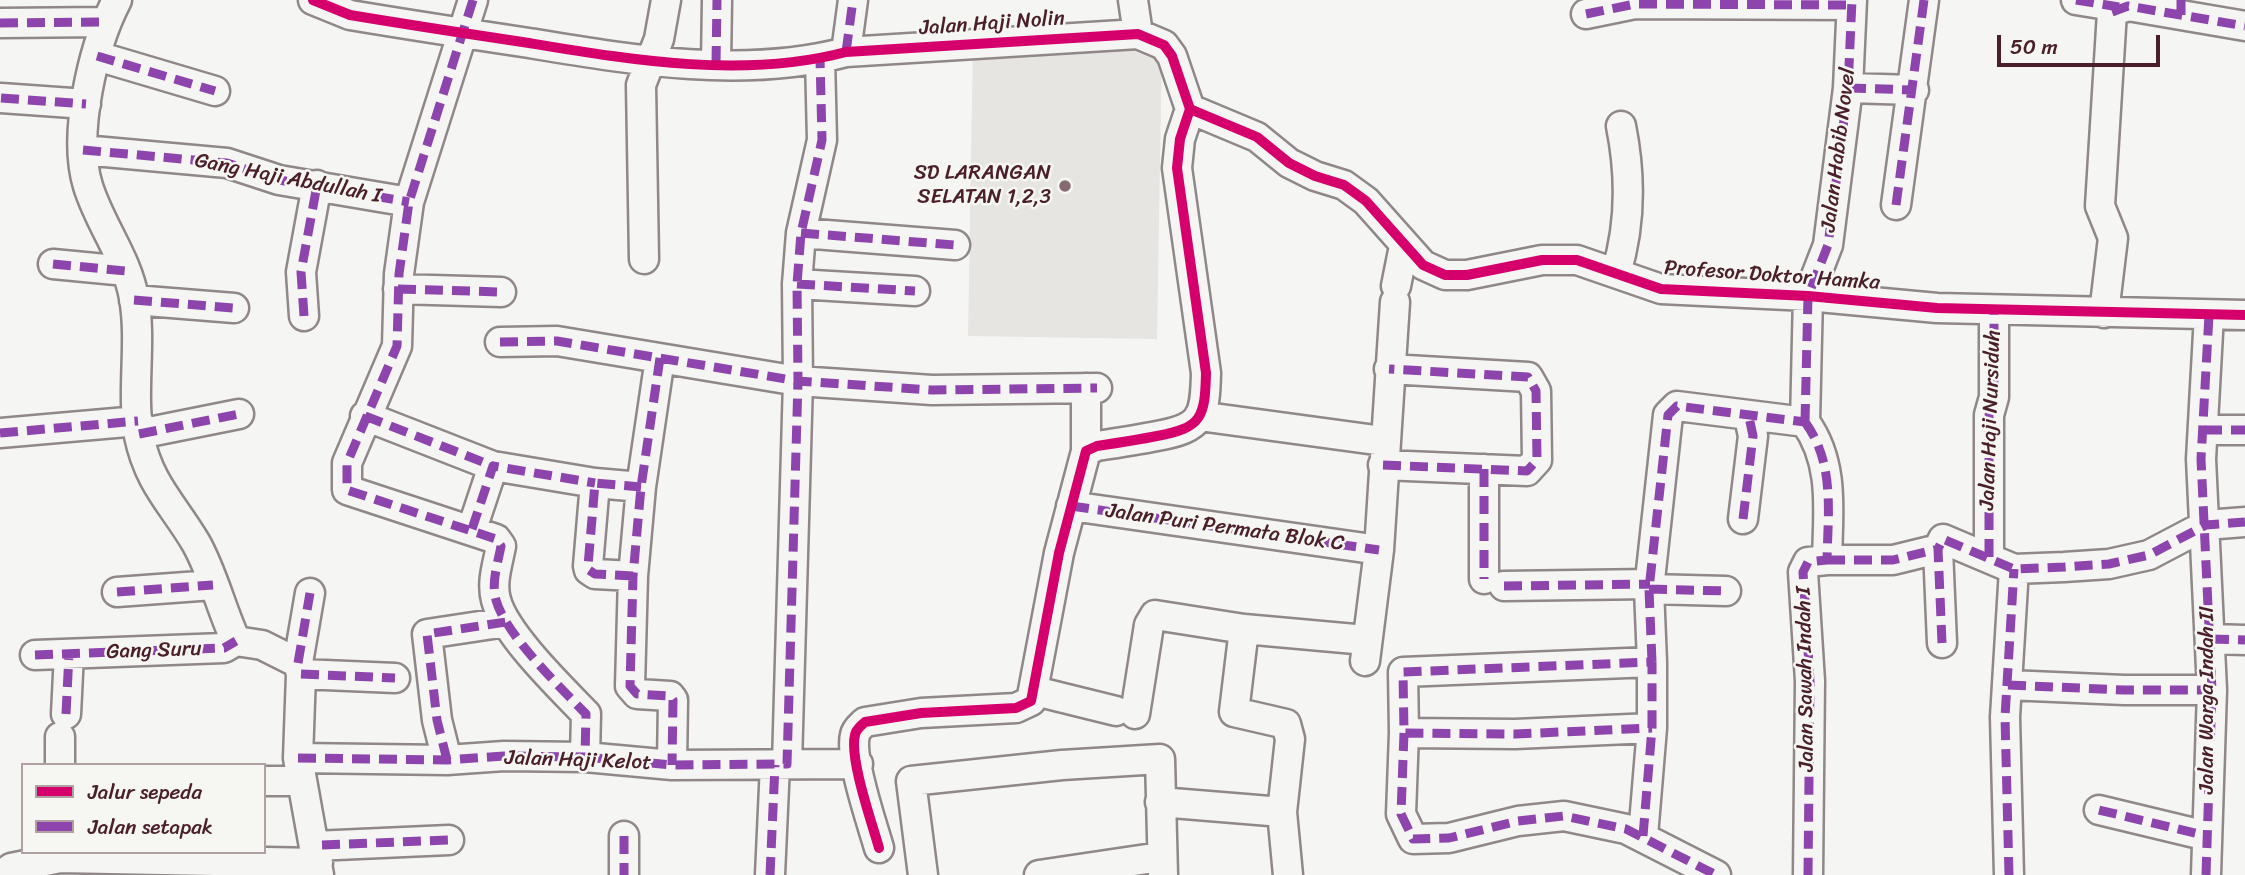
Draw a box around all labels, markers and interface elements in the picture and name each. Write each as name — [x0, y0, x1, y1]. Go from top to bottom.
street label: Jalan Haji Nolin — [919, 6, 1065, 42]
scale bar — [2000, 21, 2163, 65]
text: 50 m — [2010, 28, 2058, 66]
street label: Jalan Habib Novel — [1816, 67, 1862, 233]
street label: Gang Haji Abdullah I — [193, 149, 383, 209]
place label: SD LARANGAN SELATAN 1,2,3 — [914, 161, 1051, 211]
marker: SD LARANGAN SELATAN 1,2,3 — [1057, 178, 1073, 194]
street label: Profesor Doktor Hamka — [1663, 256, 1881, 296]
street label: Jalan Haji Nursiduh — [1975, 329, 2007, 511]
street label: Jalan Puri Permata Blok C — [1104, 499, 1346, 557]
street label: Jalan Sawah Indah I — [1792, 586, 1820, 772]
street label: Jalan Warga Indah II — [2195, 606, 2221, 794]
street label: Gang Suru — [106, 637, 202, 665]
street label: Jalan Haji Kelot — [504, 746, 652, 776]
legend — [21, 763, 266, 854]
text: Jalur sepeda — [88, 773, 202, 811]
text: Jalan setapak — [88, 808, 213, 846]

